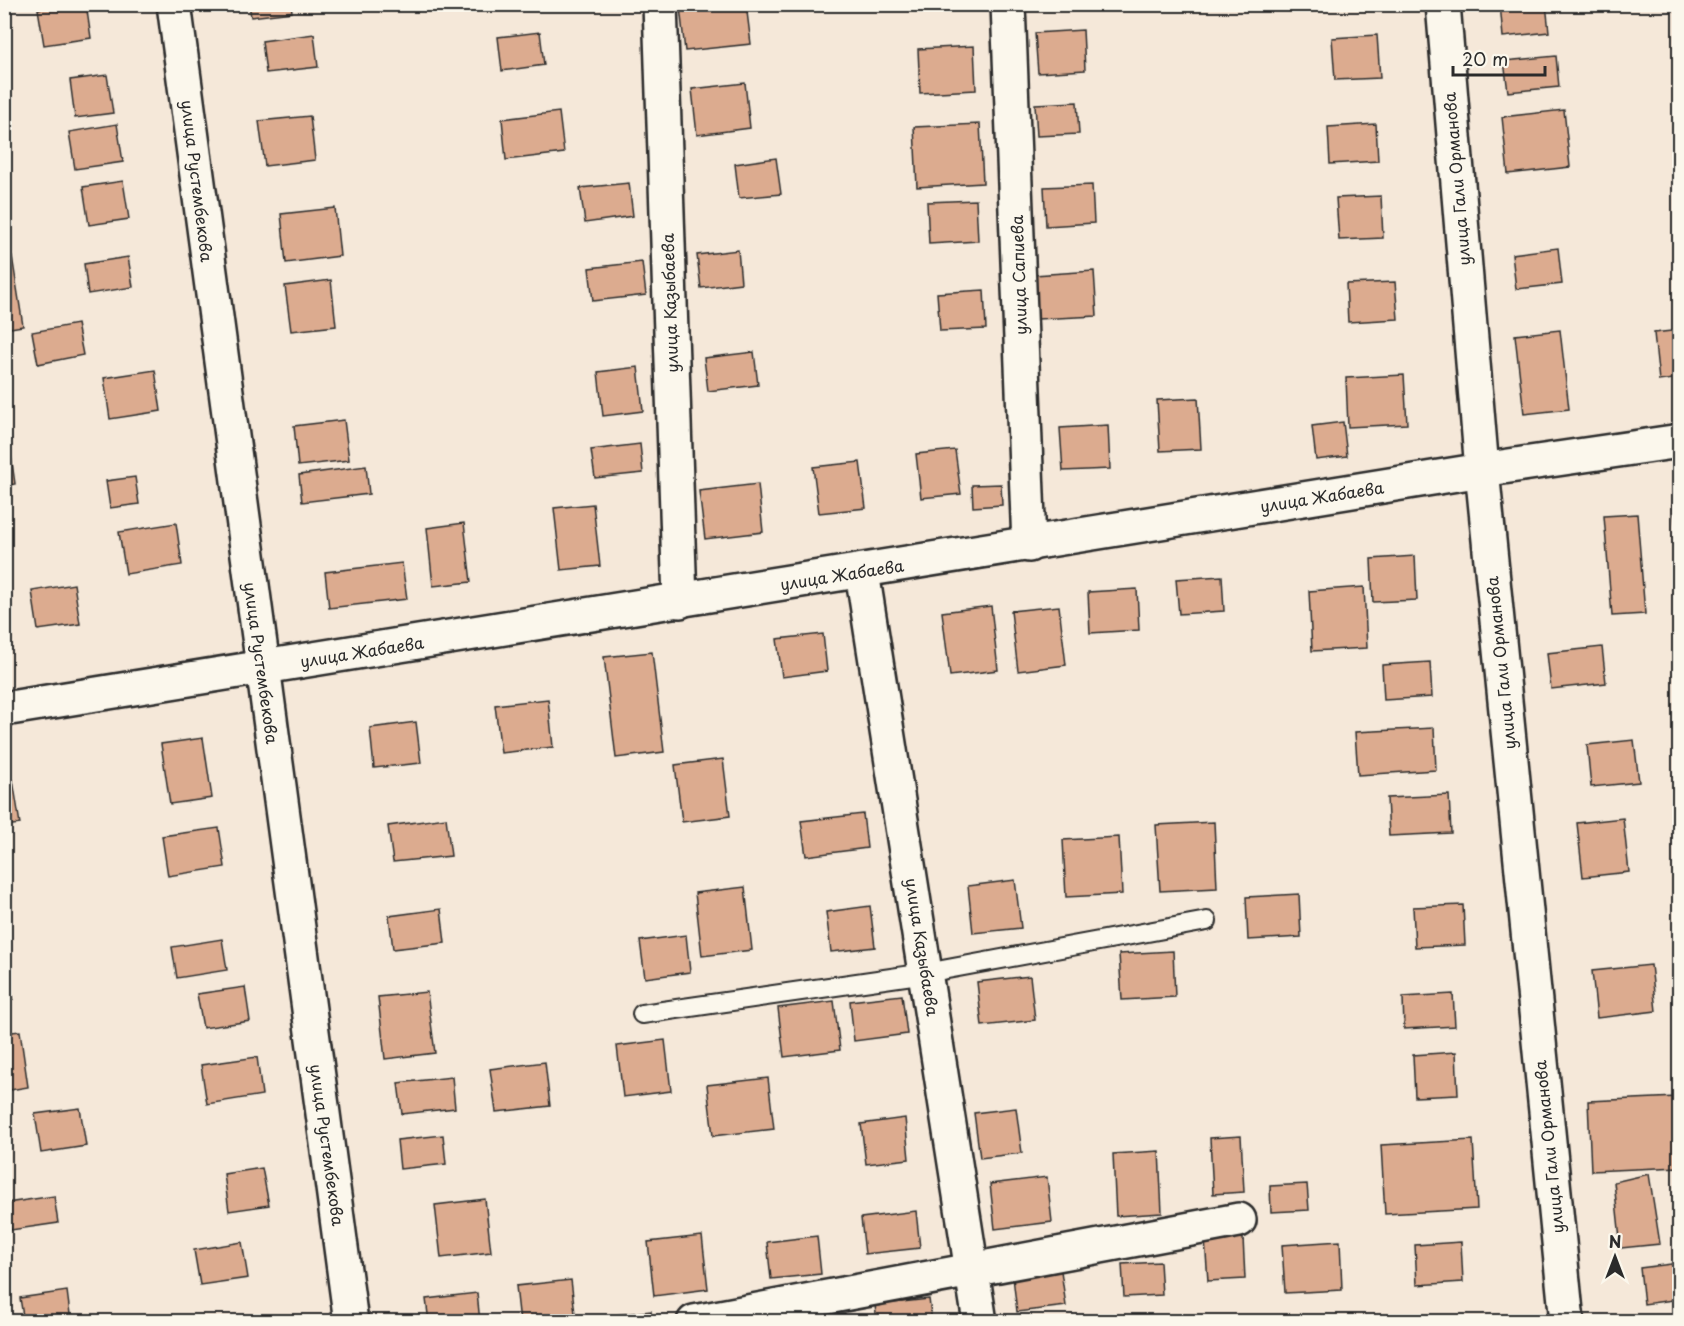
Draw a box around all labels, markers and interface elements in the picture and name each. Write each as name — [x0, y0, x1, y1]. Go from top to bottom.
scale bar — [1453, 39, 1544, 77]
text: 20 m — [1462, 45, 1508, 72]
street label: улица Гали Орманова — [1436, 91, 1476, 267]
street label: улица Рустембекова — [176, 98, 220, 263]
street label: улица Сапиева — [1004, 215, 1032, 335]
street label: улица Казыбаева — [655, 233, 683, 373]
street label: улица Жабаева — [1258, 474, 1385, 518]
street label: улица Жабаева — [778, 552, 905, 596]
street label: улица Гали Орманова — [1479, 575, 1521, 751]
street label: улица Рустембекова — [239, 580, 285, 745]
street label: улица Жабаева — [298, 629, 425, 673]
street label: улица Казыбаева — [900, 876, 946, 1018]
street label: улица Гали Орманова — [1527, 1059, 1569, 1235]
street label: улица Рустембекова — [305, 1062, 351, 1227]
north arrow — [1585, 1227, 1645, 1287]
text: N — [1609, 1229, 1621, 1253]

